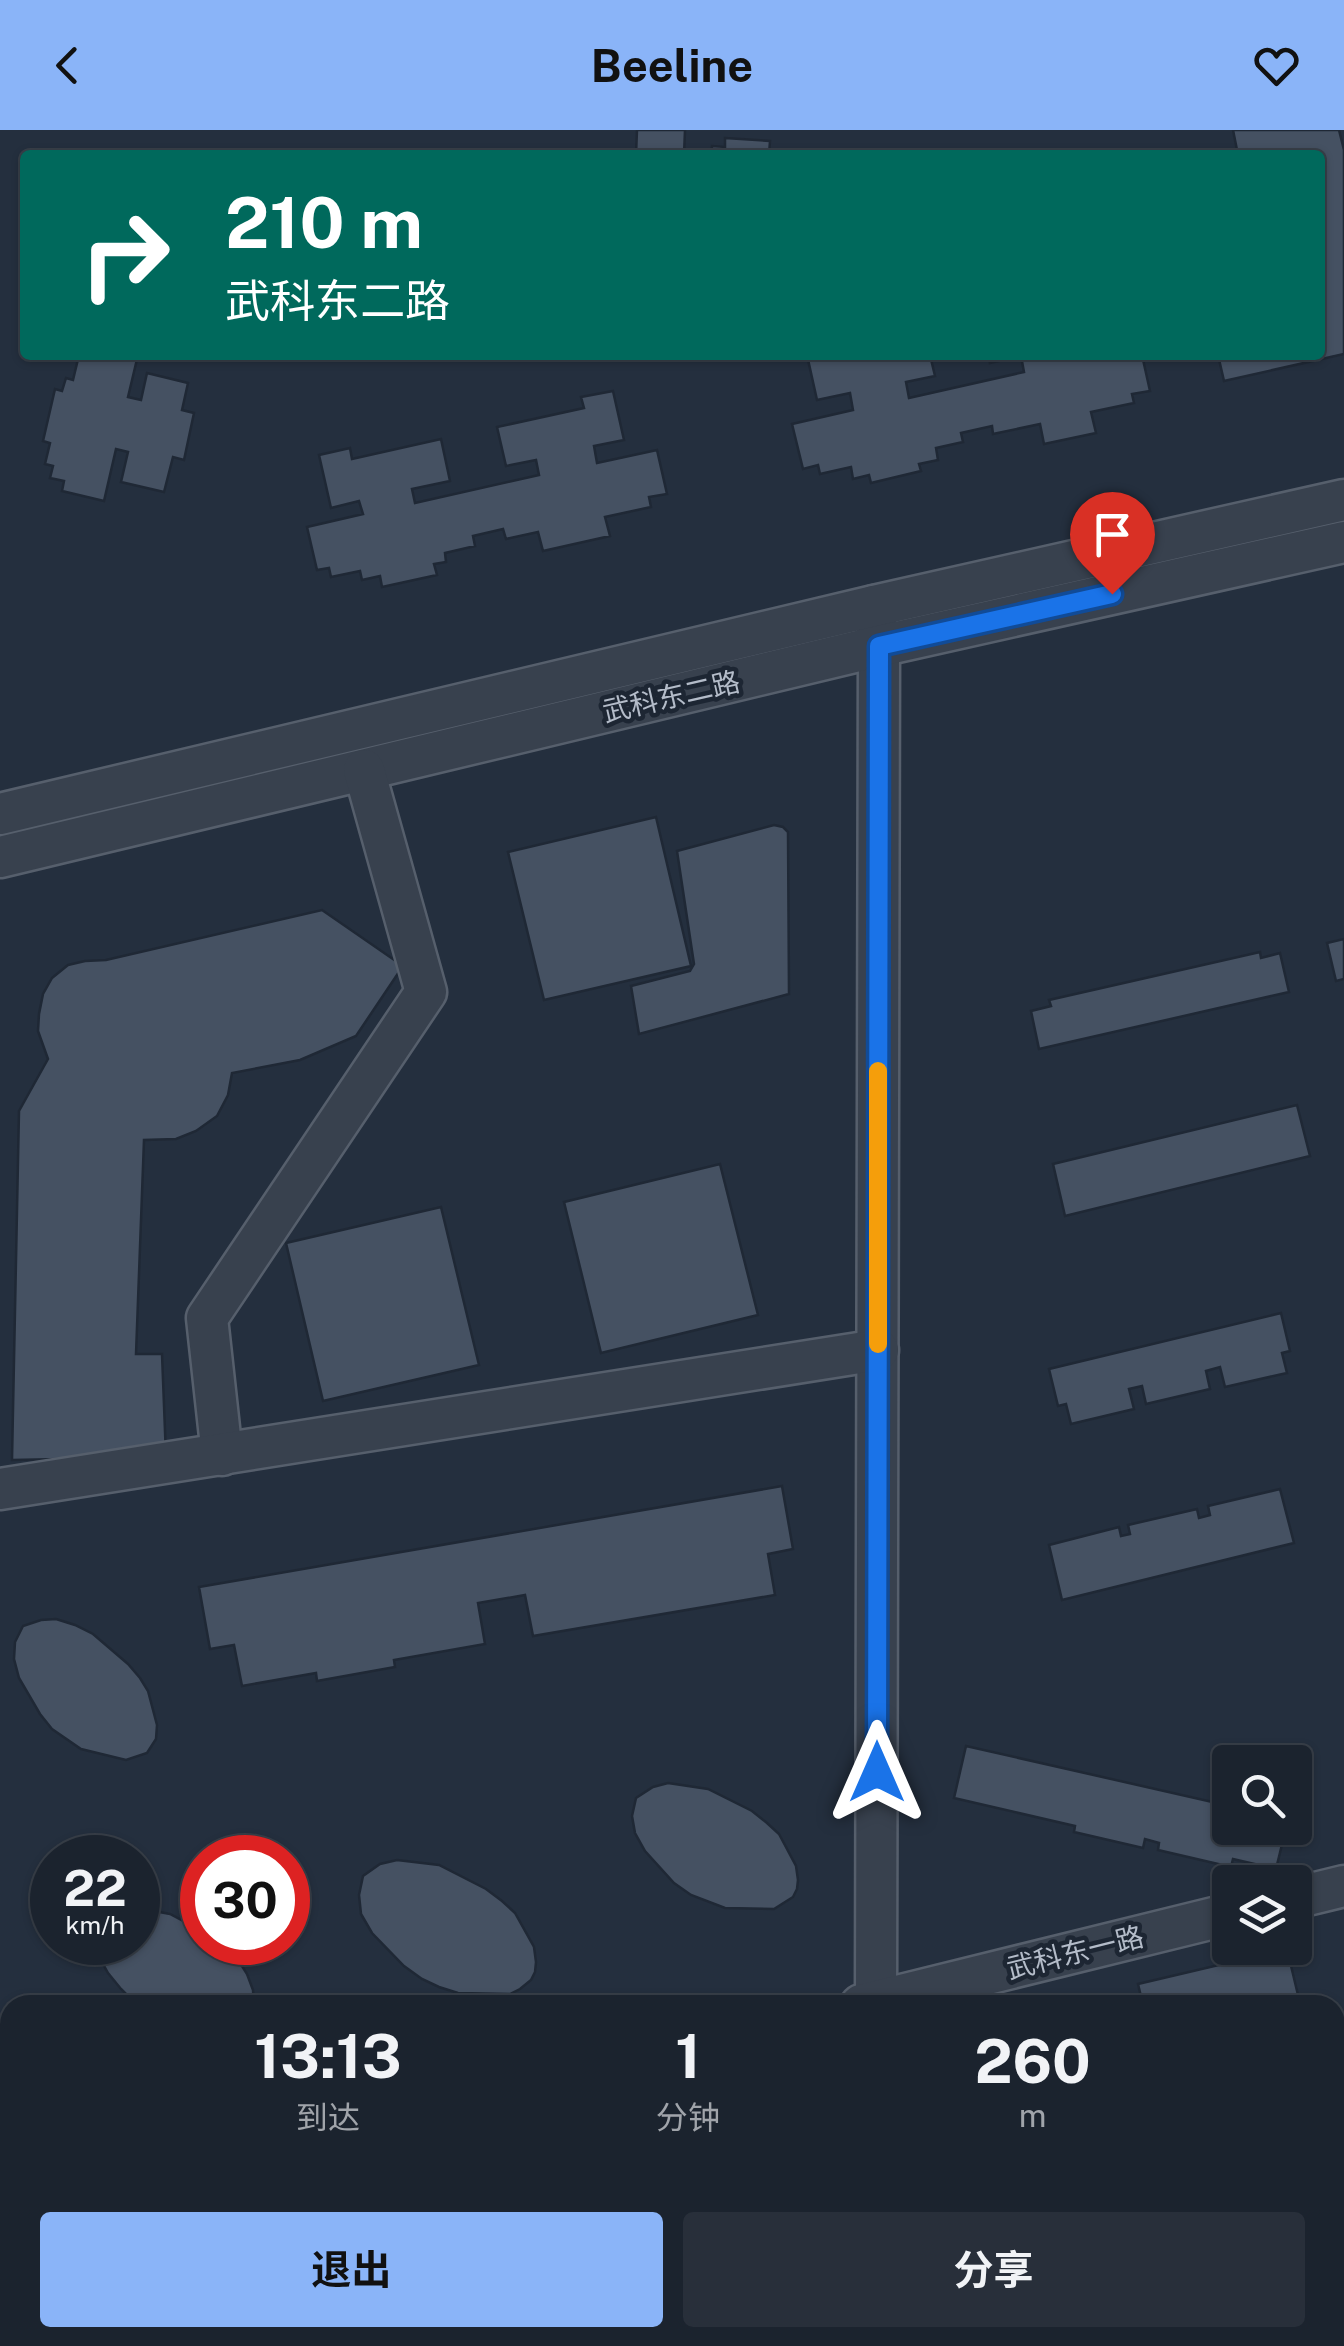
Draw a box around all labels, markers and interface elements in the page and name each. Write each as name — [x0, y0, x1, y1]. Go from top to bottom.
icon: back — [40, 38, 95, 93]
icon: heart — [1249, 38, 1304, 93]
text: Beeline — [591, 39, 753, 92]
text: 210 m — [225, 181, 423, 264]
icon: right — [60, 190, 190, 320]
text: 武科东二路 — [225, 274, 450, 327]
pin — [1070, 492, 1155, 595]
icon: arrive — [1085, 507, 1140, 562]
street label: 武科东二路 — [599, 664, 743, 728]
position arrow — [825, 1720, 929, 1824]
map controls — [1212, 1745, 1312, 1965]
button: search — [1212, 1745, 1312, 1845]
speed limit sign: 30 — [180, 1835, 310, 1965]
text: 22 — [63, 1858, 127, 1917]
button: layers — [1212, 1865, 1312, 1965]
text: km/h — [66, 1910, 124, 1940]
street label: 武科东一路 — [1003, 1919, 1147, 1985]
text: 13:13 — [254, 2021, 402, 2092]
text: 1 — [675, 2021, 701, 2092]
text: 260 — [974, 2026, 1091, 2097]
text: m — [1019, 2097, 1046, 2134]
text: 到达 — [296, 2099, 360, 2136]
text: 分钟 — [656, 2099, 720, 2136]
button: 退出 — [40, 2212, 663, 2327]
button: 分享 — [683, 2212, 1305, 2327]

